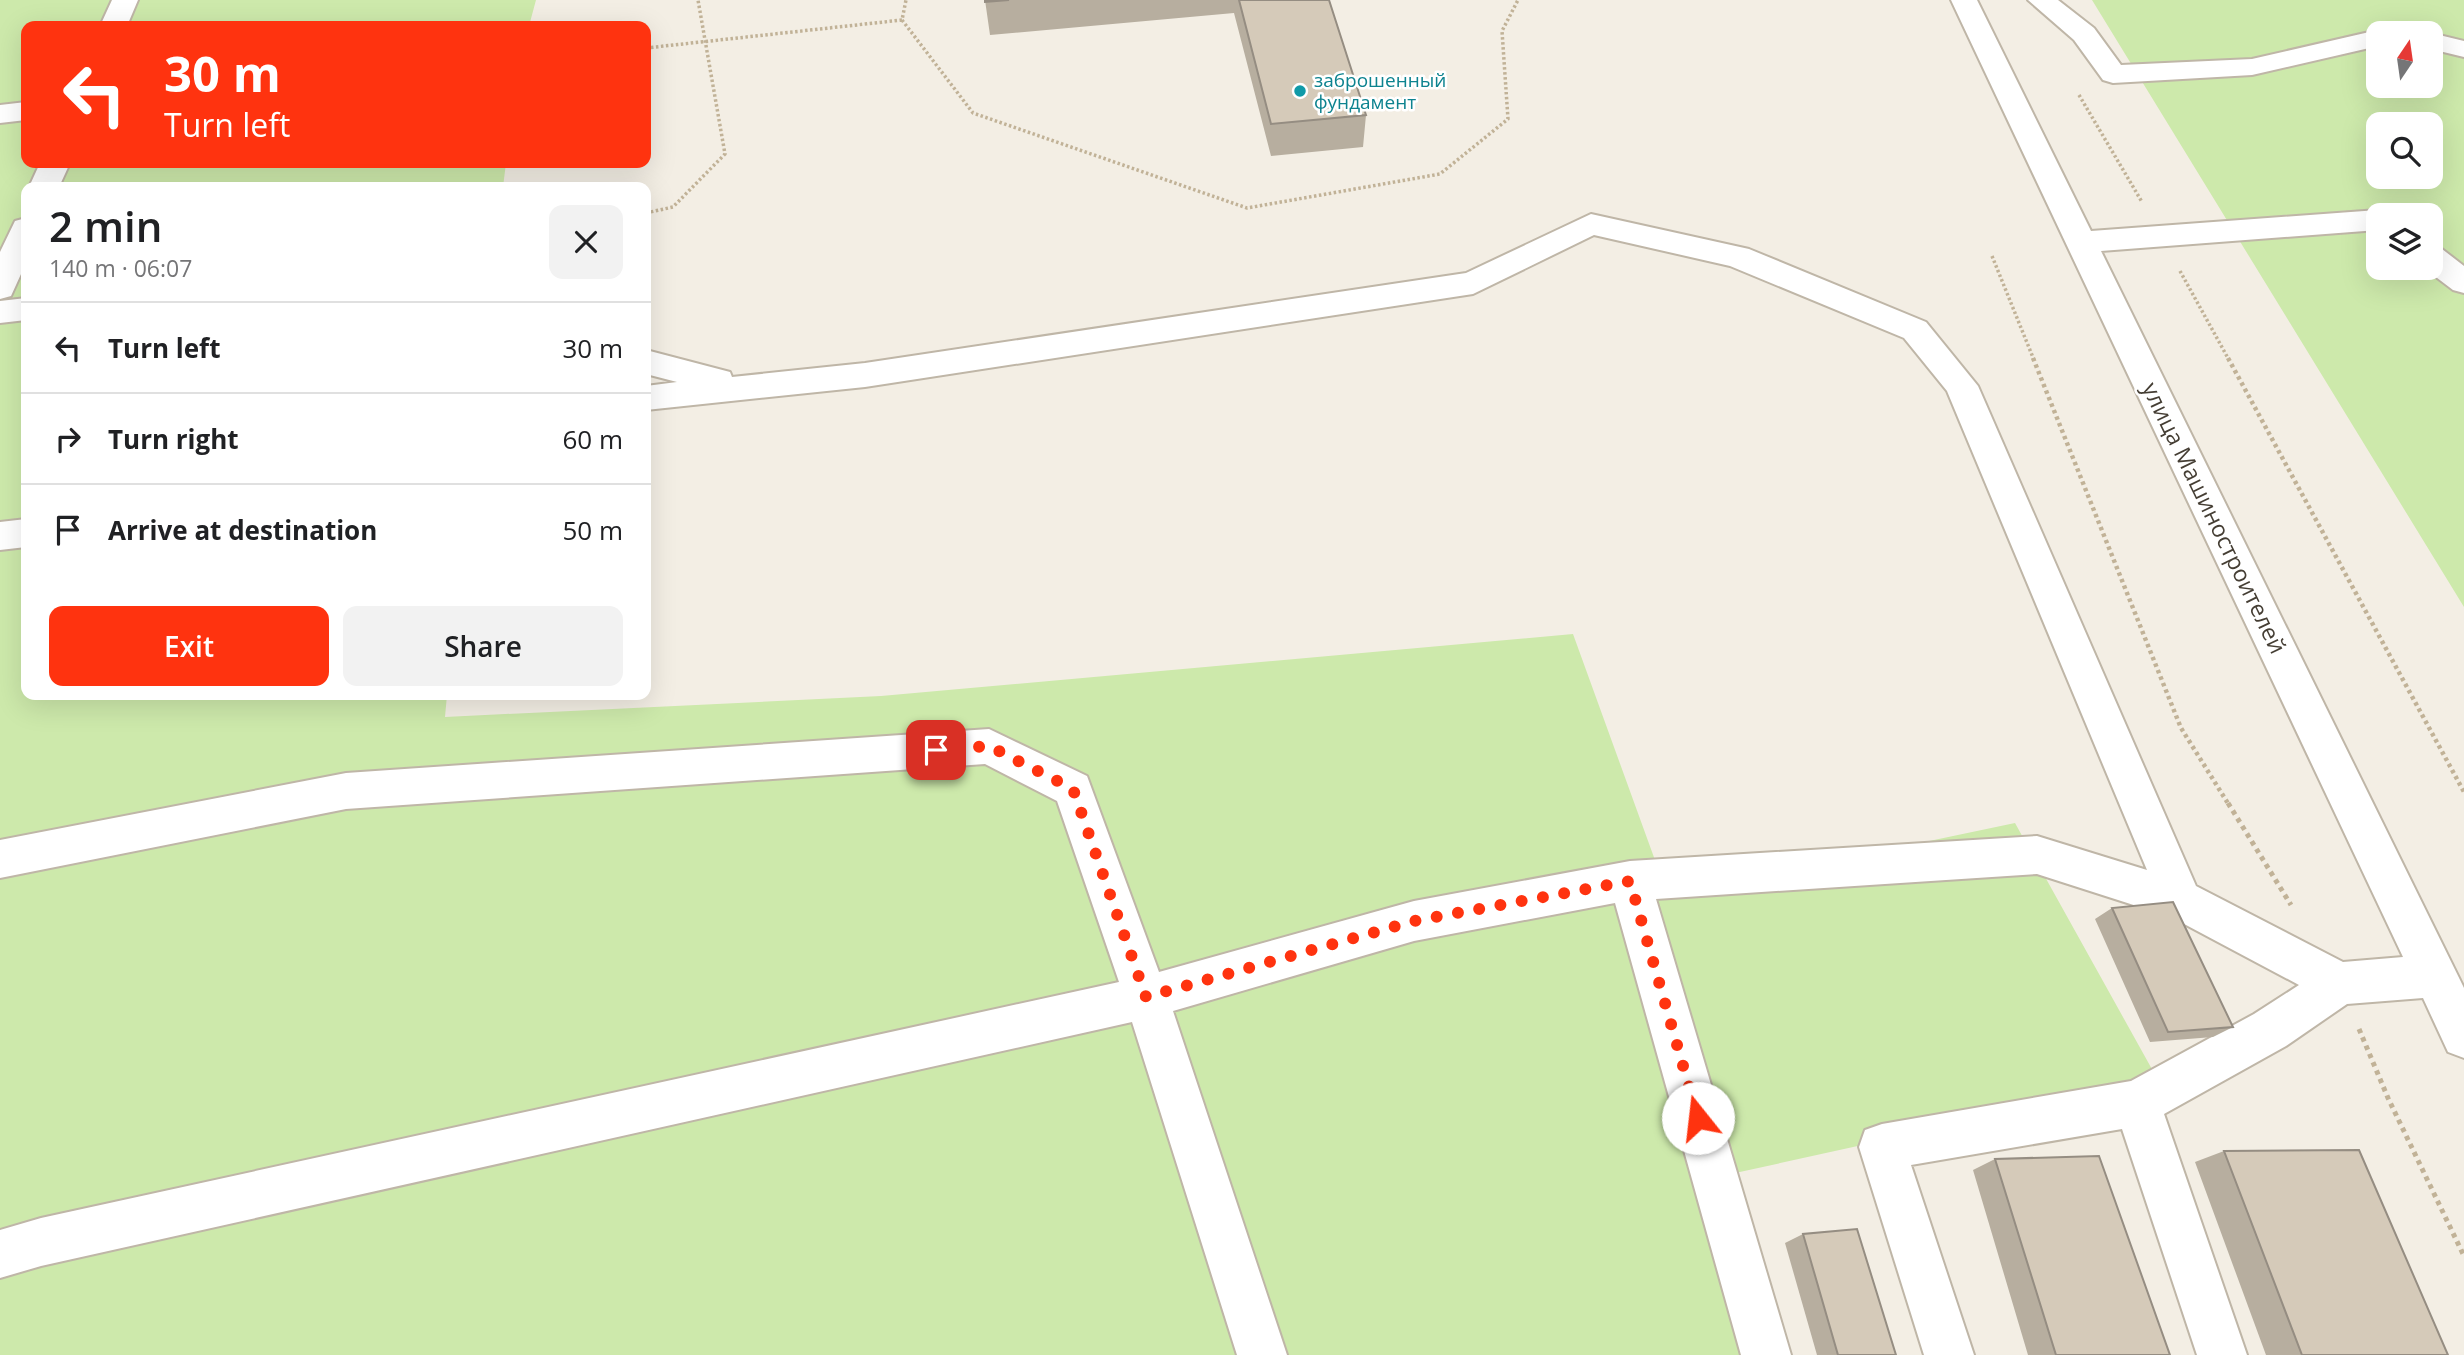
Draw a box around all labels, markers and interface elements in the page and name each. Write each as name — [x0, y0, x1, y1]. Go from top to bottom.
north arrow — [2366, 21, 2443, 98]
map controls — [2366, 21, 2443, 280]
text: 30 m — [164, 40, 281, 106]
icon: left — [49, 49, 140, 140]
place label: заброшенный фундамент — [1314, 67, 1446, 115]
marker: заброшенный фундамент — [1292, 83, 1308, 99]
text: Turn left — [164, 103, 290, 146]
button: search — [2366, 112, 2443, 189]
text: 2 min — [49, 197, 162, 254]
button: layers — [2366, 203, 2443, 280]
button: close — [549, 205, 623, 279]
text: 140 m · 06:07 — [49, 252, 192, 284]
icon: left — [49, 329, 87, 367]
text: Turn left — [108, 330, 220, 366]
text: 30 m — [562, 330, 623, 366]
street label: улица Машиностроителей — [2135, 377, 2295, 659]
icon: right — [49, 420, 87, 458]
text: Turn right — [108, 421, 239, 457]
text: 60 m — [562, 421, 623, 457]
icon: arrive — [49, 511, 87, 549]
text: Arrive at destination — [108, 512, 377, 548]
text: 50 m — [562, 512, 623, 548]
button: Exit — [49, 606, 329, 686]
button: Share — [343, 606, 623, 686]
pin — [906, 720, 966, 780]
icon: arrive — [917, 731, 955, 769]
position arrow — [1661, 1081, 1735, 1155]

